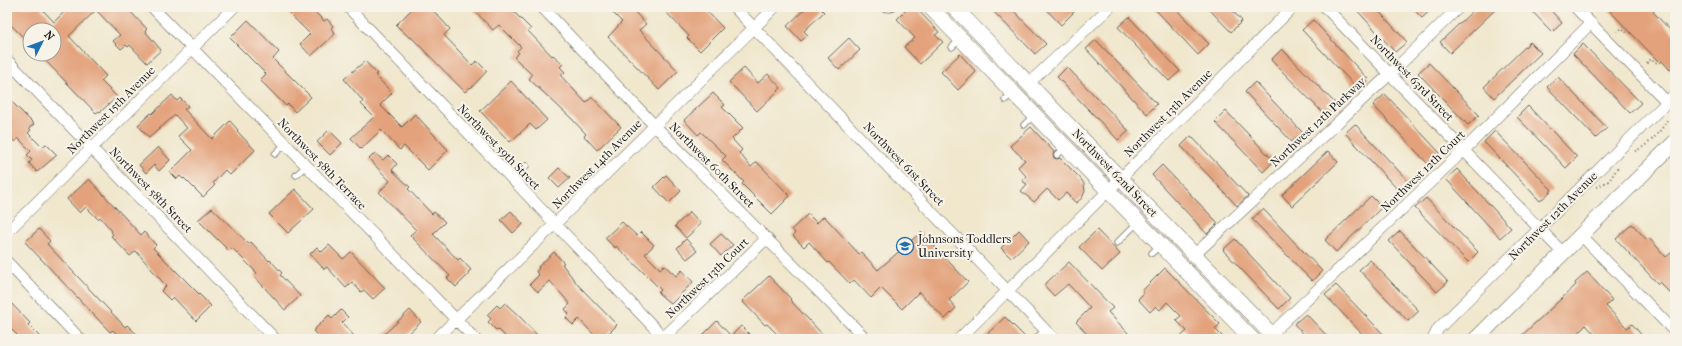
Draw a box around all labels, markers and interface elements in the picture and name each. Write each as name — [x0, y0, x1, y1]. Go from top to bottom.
north arrow — [22, 22, 62, 62]
text: N — [41, 28, 57, 44]
street label: Northwest 63rd Street — [1367, 32, 1457, 124]
street label: Northwest 15th Avenue — [64, 63, 158, 157]
street label: Northwest 13th Avenue — [1121, 66, 1215, 160]
street label: Northwest 12th Parkway — [1267, 74, 1369, 170]
street label: Northwest 59th Street — [455, 101, 544, 193]
street label: Northwest 58th Terrace — [275, 115, 369, 213]
street label: Northwest 14th Avenue — [549, 116, 645, 212]
street label: Northwest 60th Street — [666, 119, 758, 211]
street label: Northwest 61st Street — [861, 119, 948, 209]
street label: Northwest 62nd Street — [1069, 126, 1161, 220]
street label: Northwest 12th Court — [1378, 127, 1468, 215]
street label: Northwest 58th Street — [107, 144, 196, 236]
street label: Northwest 12th Avenue — [1506, 169, 1600, 263]
place label: Johnsons Toddlers University — [917, 232, 1012, 260]
street label: Northwest 13th Court — [663, 234, 752, 321]
school or university icon: Johnsons Toddlers University — [895, 236, 915, 256]

